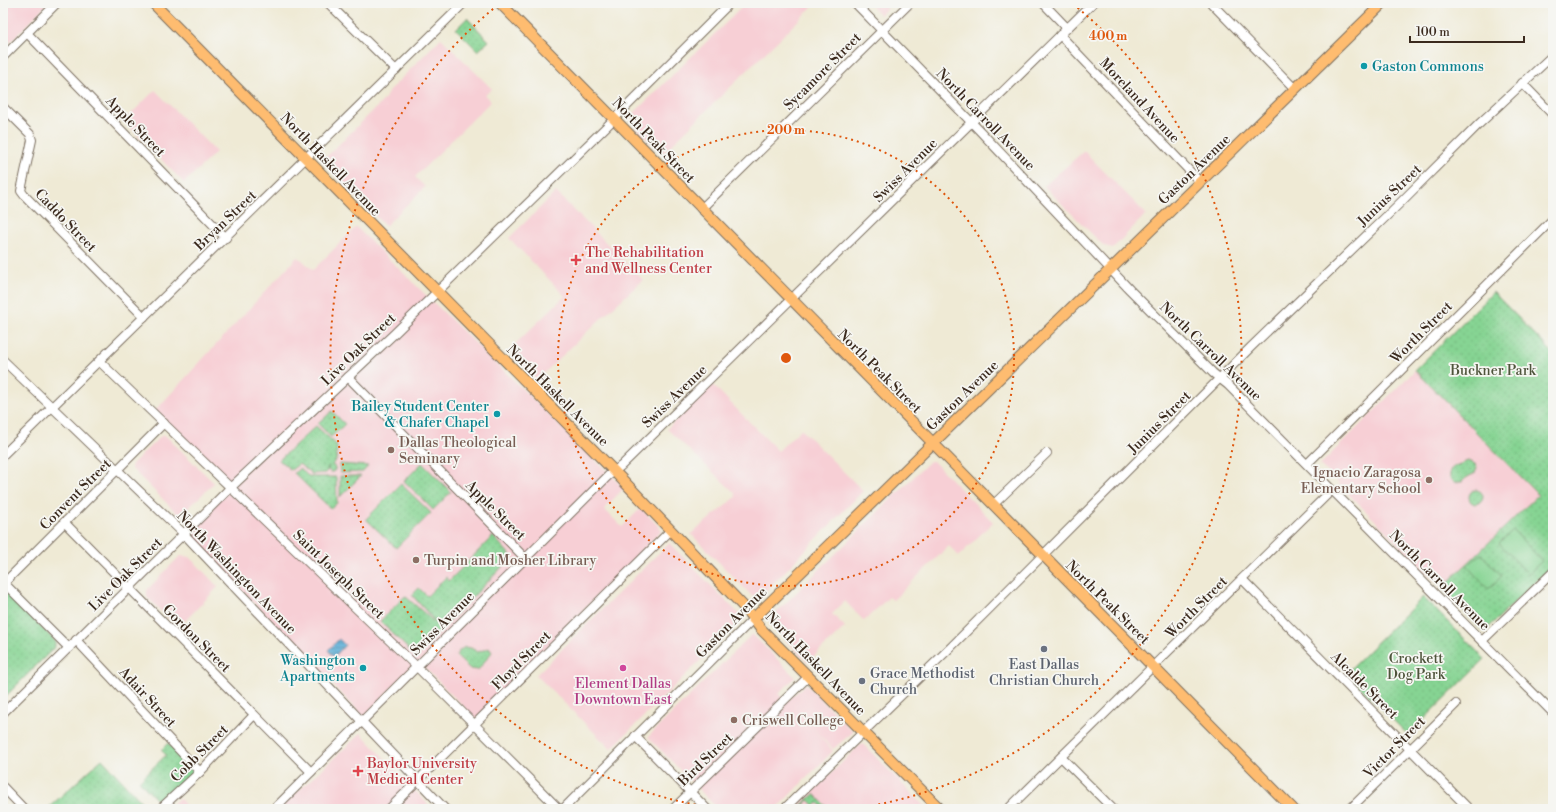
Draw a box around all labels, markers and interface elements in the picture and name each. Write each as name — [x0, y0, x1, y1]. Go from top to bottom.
scale bar — [1410, 18, 1524, 44]
text: 100 m — [1416, 25, 1450, 40]
street label: Sycamore Street — [780, 29, 865, 114]
text: 400 m — [1089, 29, 1127, 44]
street label: Moreland Avenue — [1095, 54, 1183, 147]
place label: Gaston Commons — [1372, 58, 1484, 76]
marker: Gaston Commons — [1359, 61, 1369, 71]
street label: North Carroll Avenue — [932, 65, 1039, 175]
street label: Apple Street — [101, 92, 169, 161]
street label: North Peak Street — [608, 94, 699, 187]
street label: North Haskell Avenue — [276, 109, 384, 220]
text: 200 m — [767, 123, 805, 138]
street label: Gaston Avenue — [1155, 131, 1235, 209]
street label: Swiss Avenue — [870, 135, 942, 207]
street label: Junius Street — [1353, 161, 1425, 231]
street label: Caddo Street — [31, 185, 100, 256]
street label: Bryan Street — [190, 187, 261, 255]
place label: The Rehabilitation and Wellness Center — [585, 244, 712, 278]
marker: The Rehabilitation and Wellness Center — [570, 254, 582, 266]
street label: North Carroll Avenue — [1155, 298, 1265, 405]
street label: Worth Street — [1386, 298, 1457, 368]
street label: Live Oak Street — [318, 310, 400, 390]
street label: North Peak Street — [833, 326, 925, 418]
street label: North Haskell Avenue — [503, 341, 612, 450]
centre of rings — [779, 351, 793, 365]
street label: Gaston Avenue — [923, 357, 1003, 435]
street label: Swiss Avenue — [638, 361, 711, 432]
park label: Buckner Park — [1449, 362, 1537, 380]
street label: Junius Street — [1124, 387, 1195, 459]
place label: Bailey Student Center & Chafer Chapel — [350, 398, 489, 432]
marker: Bailey Student Center & Chafer Chapel — [492, 409, 502, 419]
place label: Dallas Theological Seminary — [399, 434, 516, 468]
marker: Dallas Theological Seminary — [386, 445, 396, 455]
street label: Convent Street — [36, 455, 115, 534]
place label: Ignacio Zaragosa Elementary School — [1301, 464, 1422, 498]
marker: Ignacio Zaragosa Elementary School — [1424, 475, 1434, 485]
street label: Apple Street — [461, 476, 529, 545]
street label: North Washington Avenue — [173, 507, 300, 638]
street label: Saint Joseph Street — [289, 526, 388, 623]
street label: North Carroll Avenue — [1385, 527, 1493, 635]
street label: Live Oak Street — [85, 534, 166, 615]
place label: Turpin and Mosher Library — [424, 552, 597, 570]
marker: Turpin and Mosher Library — [411, 555, 421, 565]
street label: North Peak Street — [1061, 557, 1153, 649]
street label: Worth Street — [1161, 573, 1232, 643]
street label: Gaston Avenue — [692, 583, 771, 662]
street label: Swiss Avenue — [407, 588, 479, 660]
street label: Gordon Street — [158, 601, 234, 677]
street label: North Haskell Avenue — [761, 608, 869, 719]
street label: Floyd Street — [488, 627, 555, 694]
marker: East Dallas Christian Church — [1039, 644, 1049, 654]
street label: Alcalde Street — [1326, 648, 1402, 723]
park label: Crockett Dog Park — [1387, 650, 1446, 684]
place label: Washington Apartments — [279, 652, 356, 686]
place label: East Dallas Christian Church — [989, 656, 1100, 690]
street label: Adair Street — [114, 663, 180, 732]
marker: Washington Apartments — [358, 663, 368, 673]
marker: Element Dallas Downtown East — [618, 663, 628, 673]
place label: Grace Methodist Church — [870, 665, 975, 699]
place label: Element Dallas Downtown East — [574, 675, 672, 709]
marker: Grace Methodist Church — [857, 676, 867, 686]
place label: Criswell College — [742, 712, 844, 730]
street label: Victor Street — [1359, 713, 1430, 783]
marker: Criswell College — [729, 715, 739, 725]
street label: Cobb Street — [167, 721, 232, 786]
street label: Bird Street — [674, 729, 737, 791]
place label: Baylor University Medical Center — [366, 755, 477, 789]
marker: Baylor University Medical Center — [352, 765, 364, 777]

